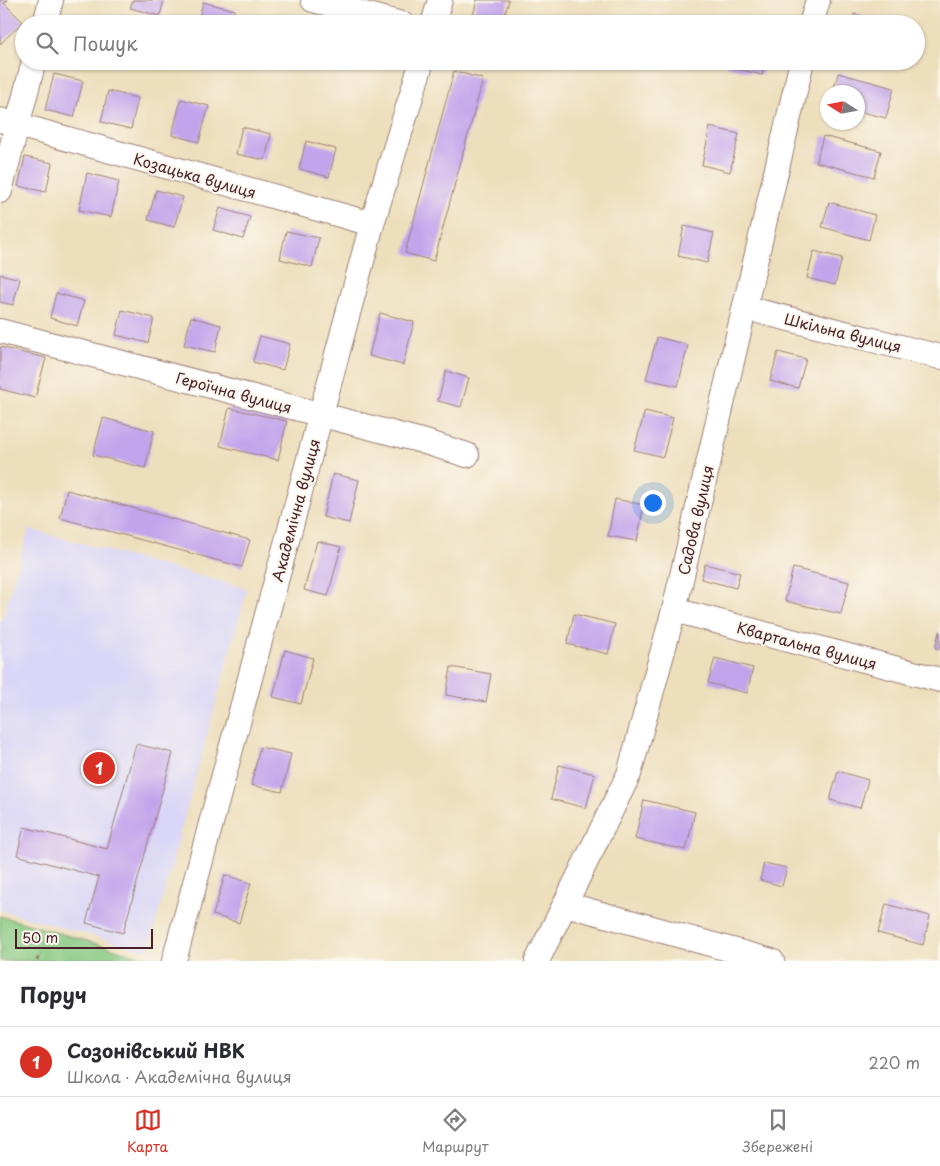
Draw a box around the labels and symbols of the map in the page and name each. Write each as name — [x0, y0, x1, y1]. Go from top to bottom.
north arrow — [820, 85, 865, 130]
street label: Козацька вулиця — [131, 146, 259, 204]
street label: Шкільна вулиця — [782, 306, 904, 358]
street label: Героїчна вулиця — [174, 365, 294, 419]
street label: Академічна вулиця — [265, 436, 325, 584]
street label: Садова вулиця — [671, 463, 719, 577]
your location — [640, 490, 666, 516]
street label: Квартальна вулиця — [734, 615, 880, 675]
pin: 1 — [83, 749, 115, 787]
scale bar — [15, 926, 152, 949]

